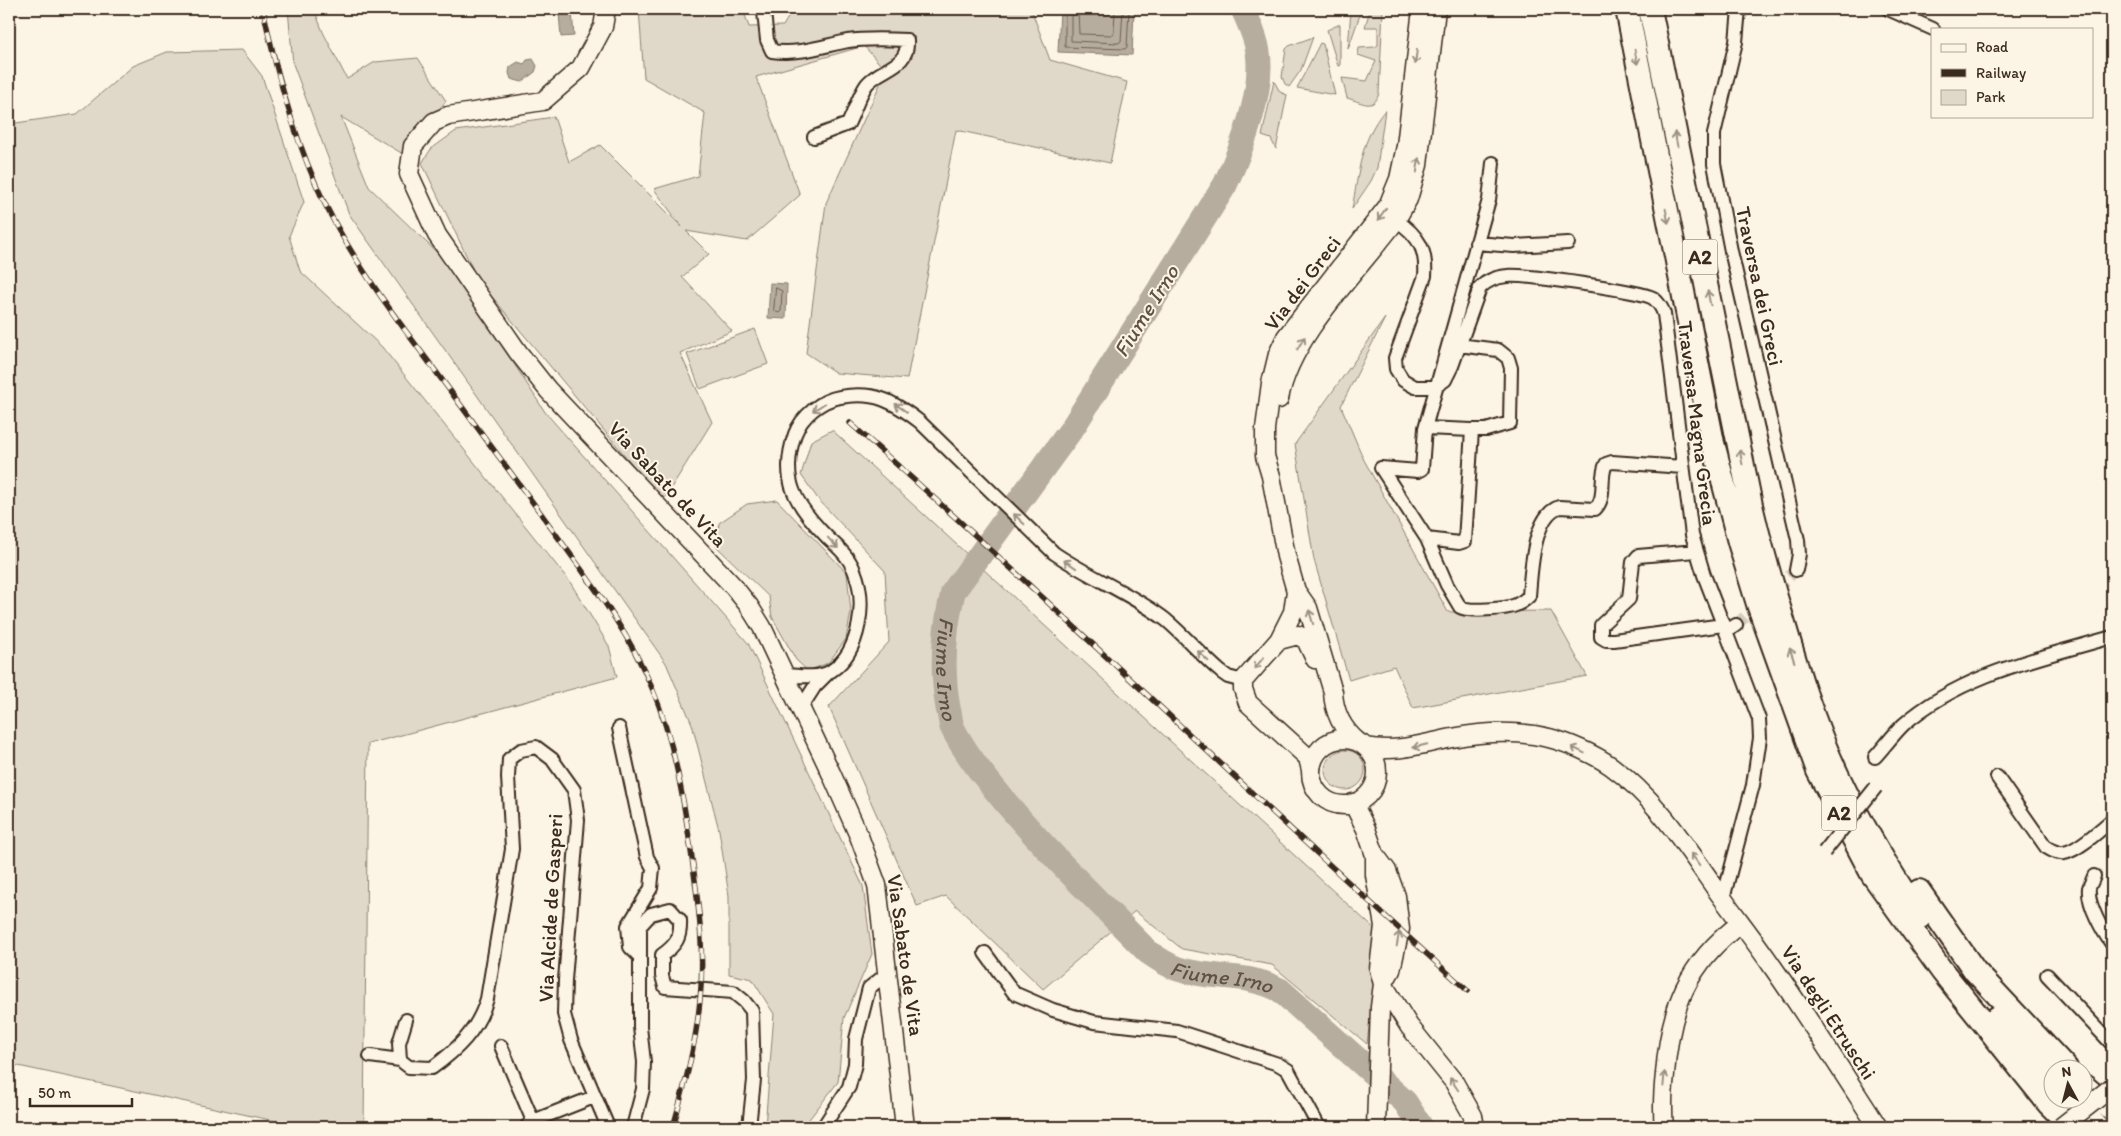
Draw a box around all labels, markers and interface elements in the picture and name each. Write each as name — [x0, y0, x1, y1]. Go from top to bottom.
legend — [1931, 28, 2094, 118]
text: Road — [1976, 38, 2009, 56]
one-way arrow — [1632, 48, 1642, 64]
one-way arrow — [1411, 49, 1421, 65]
text: Railway — [1976, 64, 2026, 82]
text: Park — [1976, 88, 2006, 106]
one-way arrow — [1671, 131, 1680, 147]
one-way arrow — [1413, 158, 1423, 174]
street label: Traversa dei Greci — [1731, 204, 1789, 368]
one-way arrow — [1377, 207, 1387, 221]
one-way arrow — [1663, 208, 1673, 224]
street label: Via dei Greci — [1258, 231, 1346, 335]
road number: A2 — [1682, 240, 1718, 274]
water label: Fiume Irno — [1107, 259, 1185, 362]
one-way arrow — [1703, 291, 1713, 307]
street label: Traversa Magna Grecia — [1673, 319, 1723, 527]
one-way arrow — [1296, 337, 1306, 351]
one-way arrow — [812, 401, 826, 412]
one-way arrow — [894, 403, 908, 413]
street label: Via Sabato de Vita — [603, 416, 733, 552]
one-way arrow — [1736, 450, 1745, 466]
one-way arrow — [1013, 513, 1026, 525]
one-way arrow — [827, 537, 840, 549]
one-way arrow — [1063, 559, 1077, 569]
one-way arrow — [1305, 609, 1315, 625]
water label: Fiume Irno — [930, 616, 964, 723]
one-way arrow — [1787, 648, 1797, 664]
one-way arrow — [1197, 650, 1209, 662]
one-way arrow — [1253, 657, 1265, 670]
one-way arrow — [1412, 742, 1428, 751]
one-way arrow — [1571, 744, 1586, 754]
road number: A2 — [1822, 796, 1856, 830]
street label: Via Alcide de Gasperi — [533, 813, 567, 1003]
one-way arrow — [1690, 853, 1700, 867]
street label: Via Sabato de Vita — [882, 873, 930, 1037]
one-way arrow — [1393, 931, 1403, 947]
street label: Via degli Etruschi — [1776, 940, 1882, 1084]
water label: Fiume Irno — [1167, 954, 1278, 999]
north arrow — [2044, 1058, 2094, 1108]
text: N — [2061, 1063, 2072, 1081]
one-way arrow — [1660, 1071, 1669, 1087]
scale bar — [30, 1076, 132, 1108]
one-way arrow — [1449, 1077, 1459, 1091]
text: 50 m — [38, 1084, 71, 1102]

